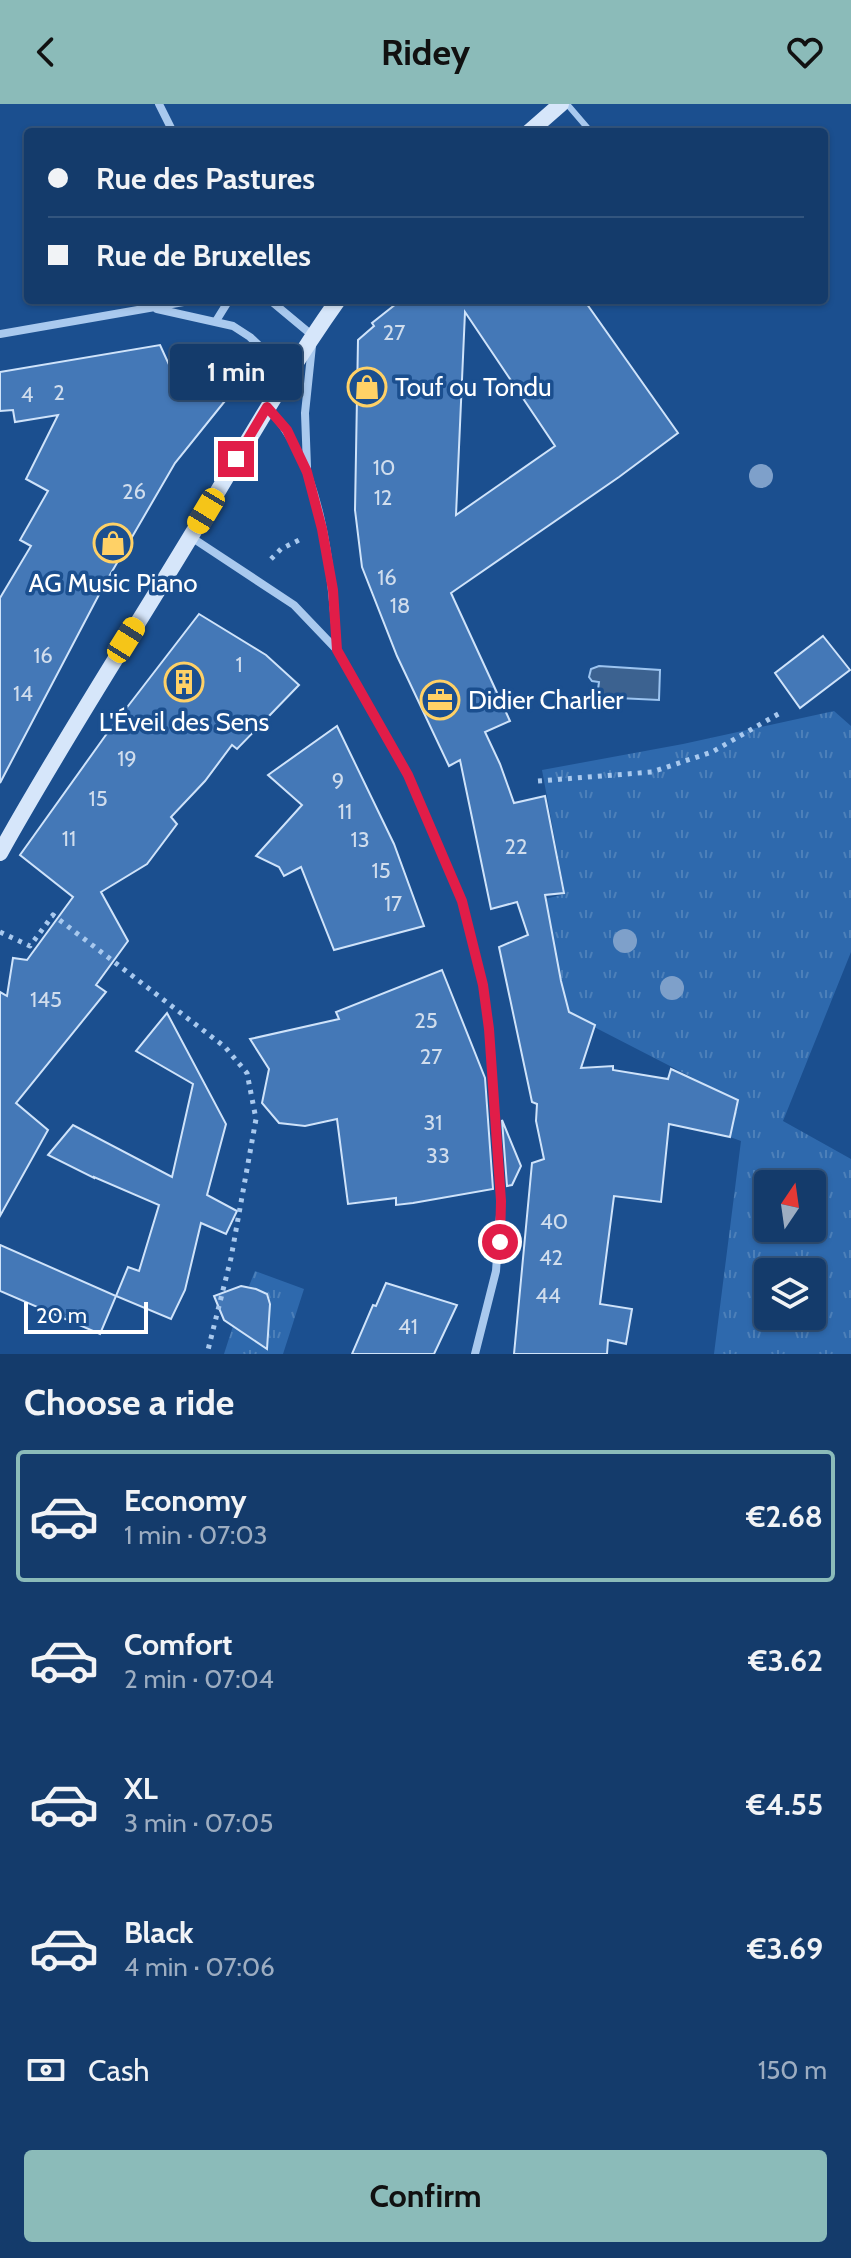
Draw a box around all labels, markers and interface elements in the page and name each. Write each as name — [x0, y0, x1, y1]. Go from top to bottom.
icon: back — [24, 30, 68, 74]
text: Ridey — [381, 30, 470, 74]
icon: heart — [783, 30, 827, 74]
text: Rue des Pastures — [96, 160, 315, 197]
text: Rue de Bruxelles — [96, 237, 311, 274]
house number: 27 — [383, 319, 405, 346]
callout: 1 min — [170, 343, 302, 399]
text: 1 min — [207, 356, 265, 388]
shop icon: Touf ou Tondu — [346, 366, 388, 408]
place label: Touf ou Tondu — [395, 371, 552, 403]
house number: 2 — [53, 379, 65, 406]
house number: 4 — [21, 381, 34, 408]
route end — [218, 441, 254, 477]
house number: 10 — [373, 454, 395, 481]
house number: 26 — [122, 478, 146, 505]
car — [183, 484, 229, 538]
house number: 12 — [374, 484, 392, 511]
shop icon: AG Music Piano — [92, 522, 134, 564]
house number: 16 — [377, 564, 397, 591]
place label: AG Music Piano — [29, 567, 197, 599]
house number: 18 — [390, 592, 410, 619]
car — [103, 613, 149, 667]
house number: 16 — [33, 642, 53, 669]
house number: 1 — [235, 651, 243, 678]
building icon: L'Éveil des Sens — [163, 661, 205, 703]
office icon: Didier Charlier — [419, 679, 461, 721]
house number: 14 — [13, 680, 33, 707]
place label: Didier Charlier — [468, 684, 624, 716]
place label: L'Éveil des Sens — [99, 706, 270, 738]
house number: 19 — [117, 745, 137, 772]
house number: 9 — [332, 767, 344, 794]
house number: 15 — [88, 785, 108, 812]
house number: 11 — [338, 798, 352, 825]
house number: 11 — [62, 825, 76, 852]
house number: 13 — [350, 826, 370, 853]
house number: 22 — [504, 833, 528, 860]
house number: 15 — [371, 857, 391, 884]
house number: 17 — [384, 890, 402, 917]
house number: 145 — [30, 986, 62, 1013]
house number: 25 — [414, 1007, 438, 1034]
house number: 27 — [420, 1043, 442, 1070]
house number: 31 — [423, 1109, 443, 1136]
house number: 33 — [426, 1142, 450, 1169]
north arrow — [754, 1170, 826, 1242]
map controls — [754, 1170, 826, 1330]
house number: 40 — [540, 1208, 568, 1235]
route start — [482, 1224, 518, 1260]
house number: 42 — [539, 1244, 563, 1271]
button: layers — [754, 1258, 826, 1330]
house number: 44 — [535, 1282, 561, 1309]
scale bar — [24, 1298, 148, 1334]
text: 20 m — [36, 1302, 87, 1329]
house number: 41 — [398, 1313, 418, 1340]
text: Choose a ride — [24, 1380, 234, 1424]
icon: car — [28, 1480, 100, 1552]
text: Economy — [124, 1482, 247, 1519]
text: €2.68 — [746, 1498, 823, 1535]
text: 1 min · 07:03 — [124, 1519, 268, 1551]
icon: car — [28, 1624, 100, 1696]
text: Comfort — [124, 1626, 232, 1663]
text: €3.62 — [748, 1642, 823, 1679]
text: 2 min · 07:04 — [124, 1663, 274, 1695]
icon: car — [28, 1768, 100, 1840]
text: XL — [124, 1770, 158, 1807]
text: €4.55 — [746, 1786, 823, 1823]
text: 3 min · 07:05 — [124, 1807, 273, 1839]
icon: car — [28, 1912, 100, 1984]
text: Black — [124, 1914, 194, 1951]
text: €3.69 — [747, 1930, 823, 1967]
text: 4 min · 07:06 — [124, 1951, 275, 1983]
icon: cash — [24, 2048, 68, 2092]
text: Cash — [88, 2052, 150, 2089]
text: 150 m — [758, 2054, 827, 2086]
button: Confirm — [24, 2150, 827, 2242]

